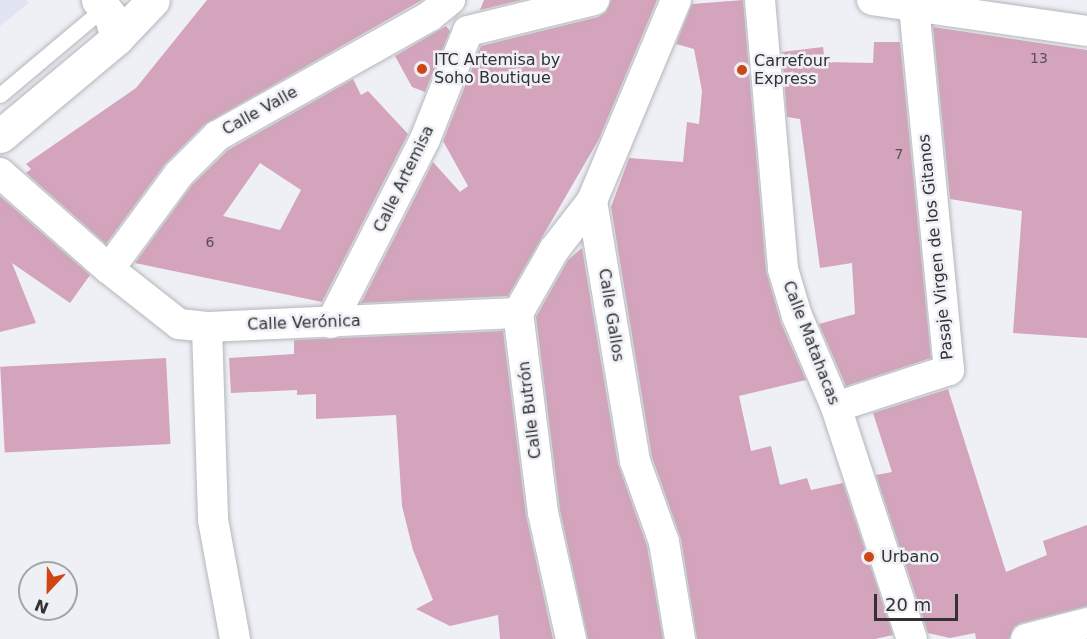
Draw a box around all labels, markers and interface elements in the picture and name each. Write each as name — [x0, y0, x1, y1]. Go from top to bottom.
place label: ITC Artemisa by Soho Boutique — [434, 50, 560, 88]
house number: 13 — [1030, 50, 1048, 66]
place label: Carrefour Express — [754, 51, 829, 89]
marker: ITC Artemisa by Soho Boutique — [415, 62, 429, 76]
marker: Carrefour Express — [735, 63, 749, 77]
street label: Calle Valle — [219, 82, 301, 140]
street label: Calle Artemisa — [370, 122, 438, 236]
street label: Pasaje Virgen de los Gitanos — [915, 133, 957, 361]
house number: 7 — [895, 146, 903, 162]
house number: 6 — [206, 234, 214, 250]
street label: Calle Gallos — [594, 267, 628, 363]
street label: Calle Matahacas — [778, 278, 844, 408]
street label: Calle Verónica — [247, 311, 361, 335]
street label: Calle Butrón — [514, 360, 546, 460]
place label: Urbano — [881, 547, 939, 567]
marker: Urbano — [862, 550, 876, 564]
north arrow — [18, 561, 78, 621]
scale bar — [877, 582, 961, 620]
text: 20 m — [885, 594, 931, 615]
text: N — [32, 595, 52, 618]

